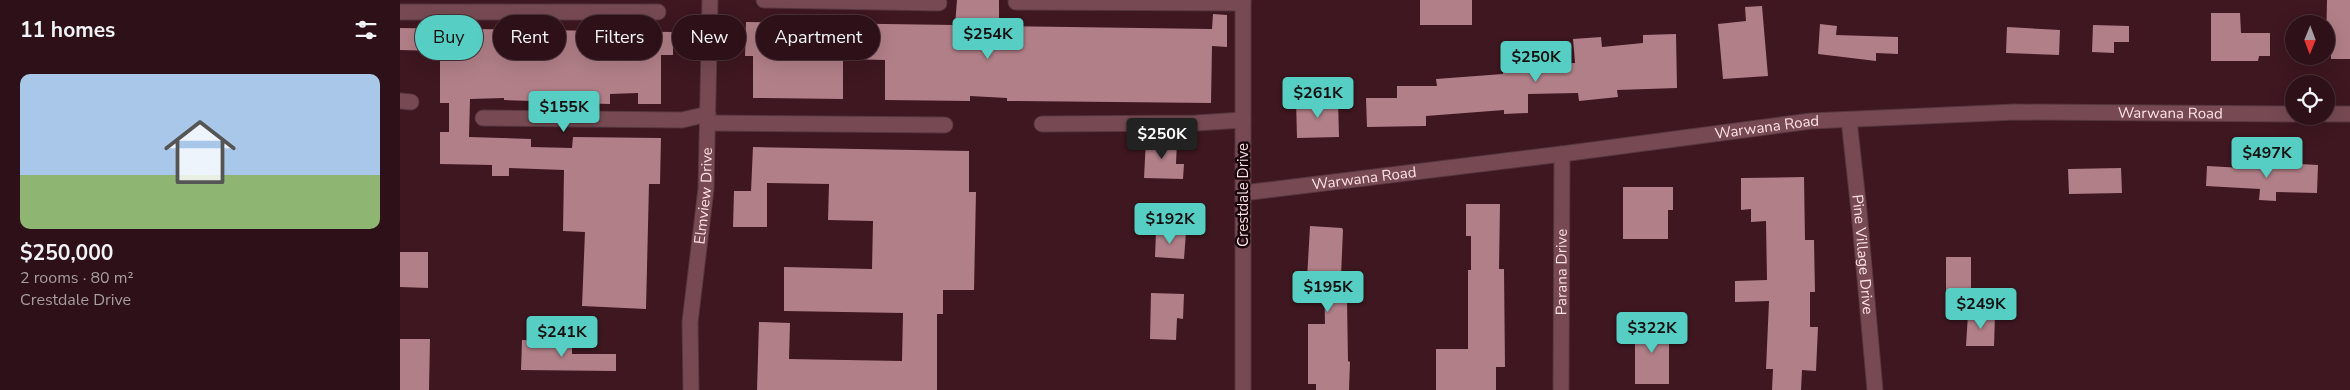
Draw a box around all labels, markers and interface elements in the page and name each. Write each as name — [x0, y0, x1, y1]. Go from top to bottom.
chip: Buy — [415, 15, 483, 60]
chip: Rent — [493, 15, 566, 60]
chip: Filters — [576, 15, 662, 60]
chip: New — [672, 15, 746, 60]
chip: Apartment — [756, 15, 880, 60]
north arrow — [2285, 15, 2335, 65]
map controls — [2285, 15, 2335, 125]
text: 11 homes — [20, 16, 115, 44]
icon: filters — [352, 16, 380, 44]
pin: $254K — [953, 18, 1023, 60]
text: $254K — [963, 23, 1013, 45]
pin: $250K — [1501, 41, 1571, 83]
text: $250K — [1511, 46, 1561, 68]
button: locate — [2285, 75, 2335, 125]
pin: $261K — [1283, 76, 1353, 119]
text: $261K — [1293, 82, 1343, 104]
pin: $155K — [529, 90, 599, 133]
text: $155K — [539, 96, 589, 118]
street label: Warwana Road — [2118, 103, 2223, 123]
icon: home — [155, 107, 245, 197]
street label: Warwana Road — [1713, 111, 1819, 144]
pin: $250K — [1127, 118, 1197, 160]
text: $250K — [1137, 123, 1187, 145]
pin: $497K — [2232, 136, 2302, 179]
text: $497K — [2242, 142, 2292, 164]
street label: Crestdale Drive — [1233, 143, 1253, 247]
street label: Elmview Drive — [689, 147, 717, 245]
street label: Warwana Road — [1311, 162, 1417, 194]
street label: Pine Village Drive — [1847, 193, 1878, 315]
pin: $192K — [1135, 202, 1205, 245]
text: $192K — [1145, 208, 1195, 230]
street label: Parana Drive — [1551, 229, 1572, 315]
text: $250,000 — [20, 239, 113, 267]
text: 2 rooms · 80 m² — [20, 267, 133, 289]
pin: $195K — [1293, 270, 1363, 313]
text: $195K — [1303, 276, 1353, 298]
pin: $249K — [1946, 288, 2016, 330]
text: Crestdale Drive — [20, 289, 131, 311]
text: $249K — [1956, 293, 2006, 315]
pin: $322K — [1617, 312, 1687, 354]
pin: $241K — [527, 316, 597, 358]
text: $322K — [1627, 317, 1677, 339]
text: $241K — [537, 321, 587, 343]

